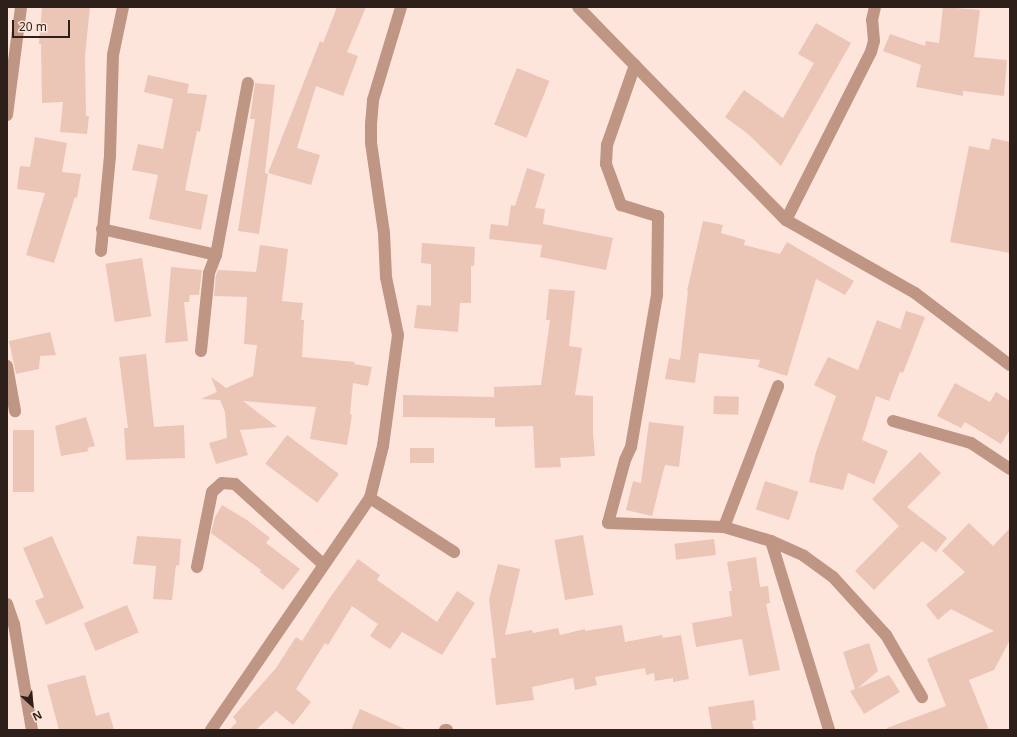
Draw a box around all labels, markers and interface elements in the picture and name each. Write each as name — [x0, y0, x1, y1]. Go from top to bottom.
scale bar — [14, 12, 72, 38]
text: 20 m — [19, 18, 47, 35]
north arrow — [12, 685, 52, 725]
text: N — [30, 708, 45, 725]

